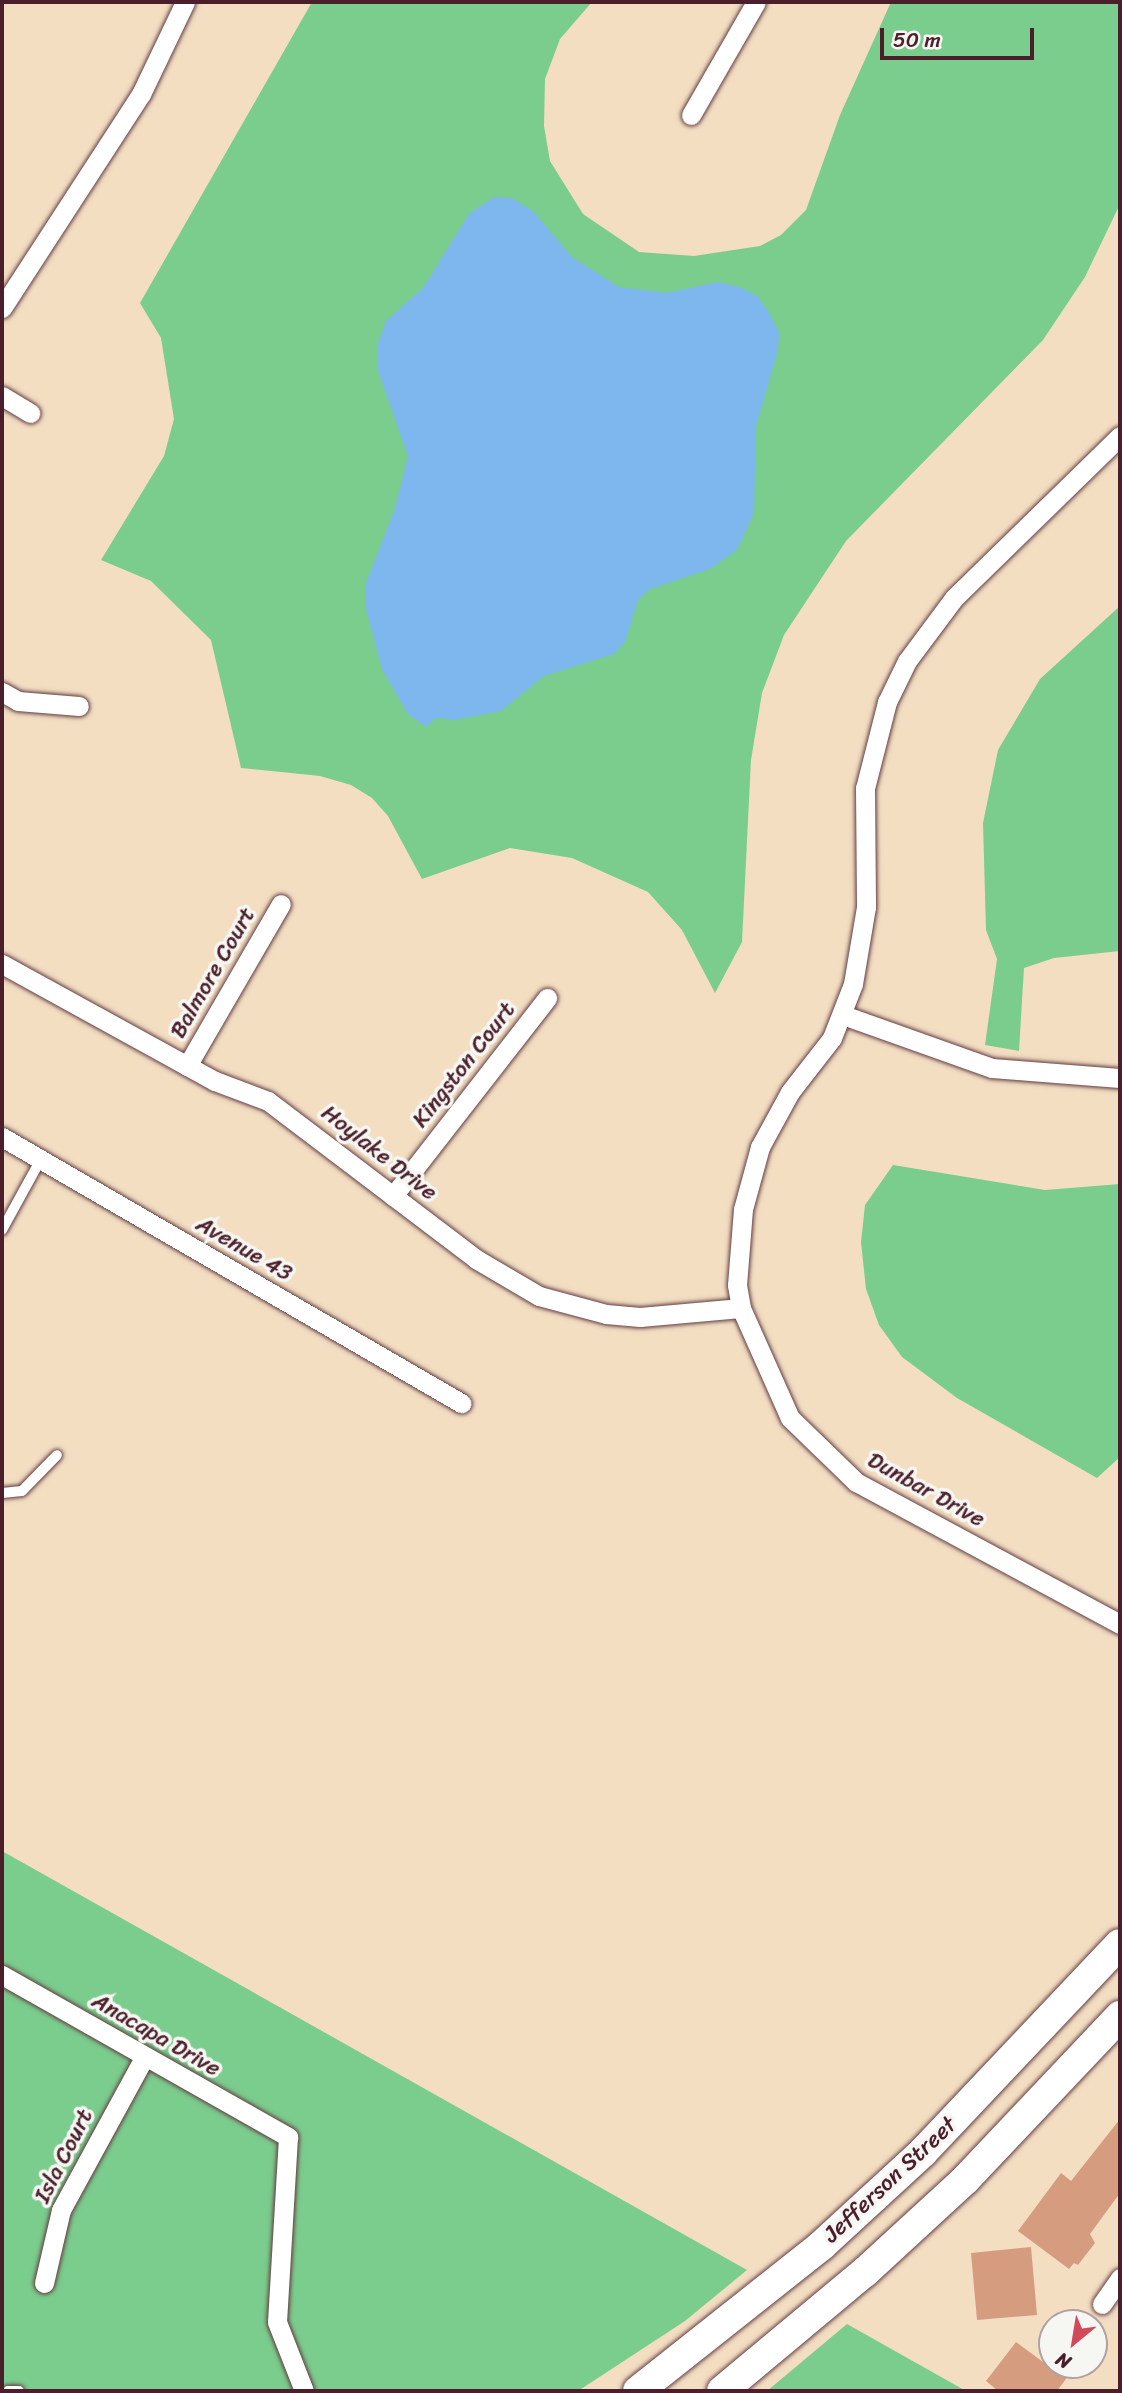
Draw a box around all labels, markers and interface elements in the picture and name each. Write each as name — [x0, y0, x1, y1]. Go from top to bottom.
scale bar — [884, 14, 1038, 58]
text: 50 m — [893, 21, 941, 59]
street label: Balmore Court — [164, 903, 262, 1043]
street label: Kingston Court — [406, 997, 522, 1133]
street label: Hoylake Drive — [316, 1099, 442, 1207]
street label: Avenue 43 — [191, 1210, 297, 1288]
street label: Dunbar Drive — [863, 1446, 989, 1534]
street label: Anacapa Drive — [87, 1987, 225, 2083]
street label: Isla Court — [29, 2104, 99, 2208]
street label: Jefferson Street — [818, 2111, 962, 2249]
north arrow — [1038, 2309, 1108, 2379]
text: N — [1049, 2343, 1077, 2378]

